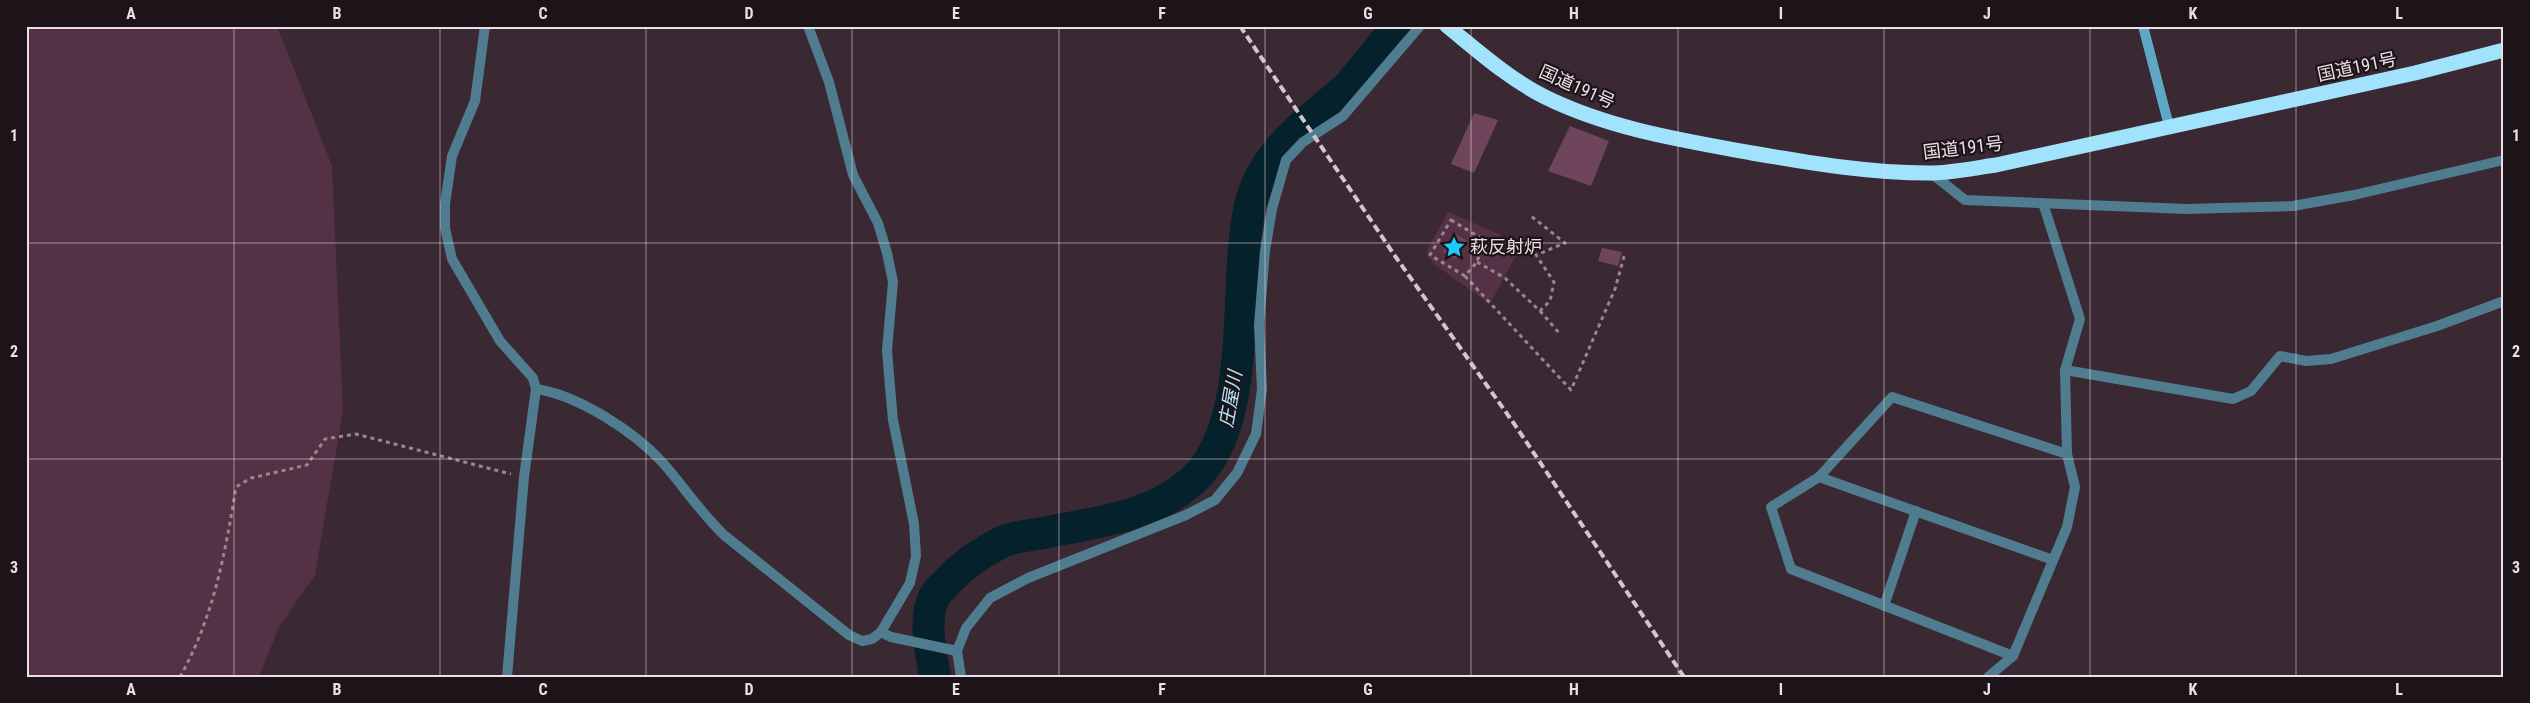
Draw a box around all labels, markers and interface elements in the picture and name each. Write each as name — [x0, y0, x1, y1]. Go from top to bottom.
text: A — [126, 4, 136, 23]
text: B — [333, 4, 342, 23]
text: C — [538, 4, 548, 23]
text: D — [744, 4, 754, 23]
text: E — [952, 4, 960, 23]
text: F — [1158, 4, 1166, 23]
text: G — [1363, 4, 1373, 23]
text: H — [1569, 4, 1579, 23]
text: I — [1779, 4, 1783, 23]
text: J — [1983, 4, 1991, 23]
text: K — [2189, 4, 2198, 23]
text: L — [2395, 4, 2403, 23]
street label: 国道191号 — [2315, 48, 2399, 85]
street label: 国道191号 — [1536, 61, 1618, 113]
text: 1 — [10, 126, 18, 145]
text: 1 — [2512, 126, 2520, 145]
street label: 国道191号 — [1922, 132, 2004, 163]
place icon: 萩反射炉 — [1441, 234, 1467, 260]
place label: 萩反射炉 — [1470, 236, 1542, 257]
text: 2 — [10, 342, 18, 361]
text: 2 — [2512, 342, 2520, 361]
water label: 庄屋川 — [1214, 367, 1247, 429]
text: 3 — [10, 558, 18, 577]
text: 3 — [2512, 558, 2520, 577]
text: A — [126, 680, 136, 699]
text: B — [333, 680, 342, 699]
text: C — [538, 680, 548, 699]
text: D — [744, 680, 754, 699]
text: E — [952, 680, 960, 699]
text: F — [1158, 680, 1166, 699]
text: G — [1363, 680, 1373, 699]
text: H — [1569, 680, 1579, 699]
text: I — [1779, 680, 1783, 699]
text: J — [1983, 680, 1991, 699]
text: K — [2189, 680, 2198, 699]
text: L — [2395, 680, 2403, 699]

